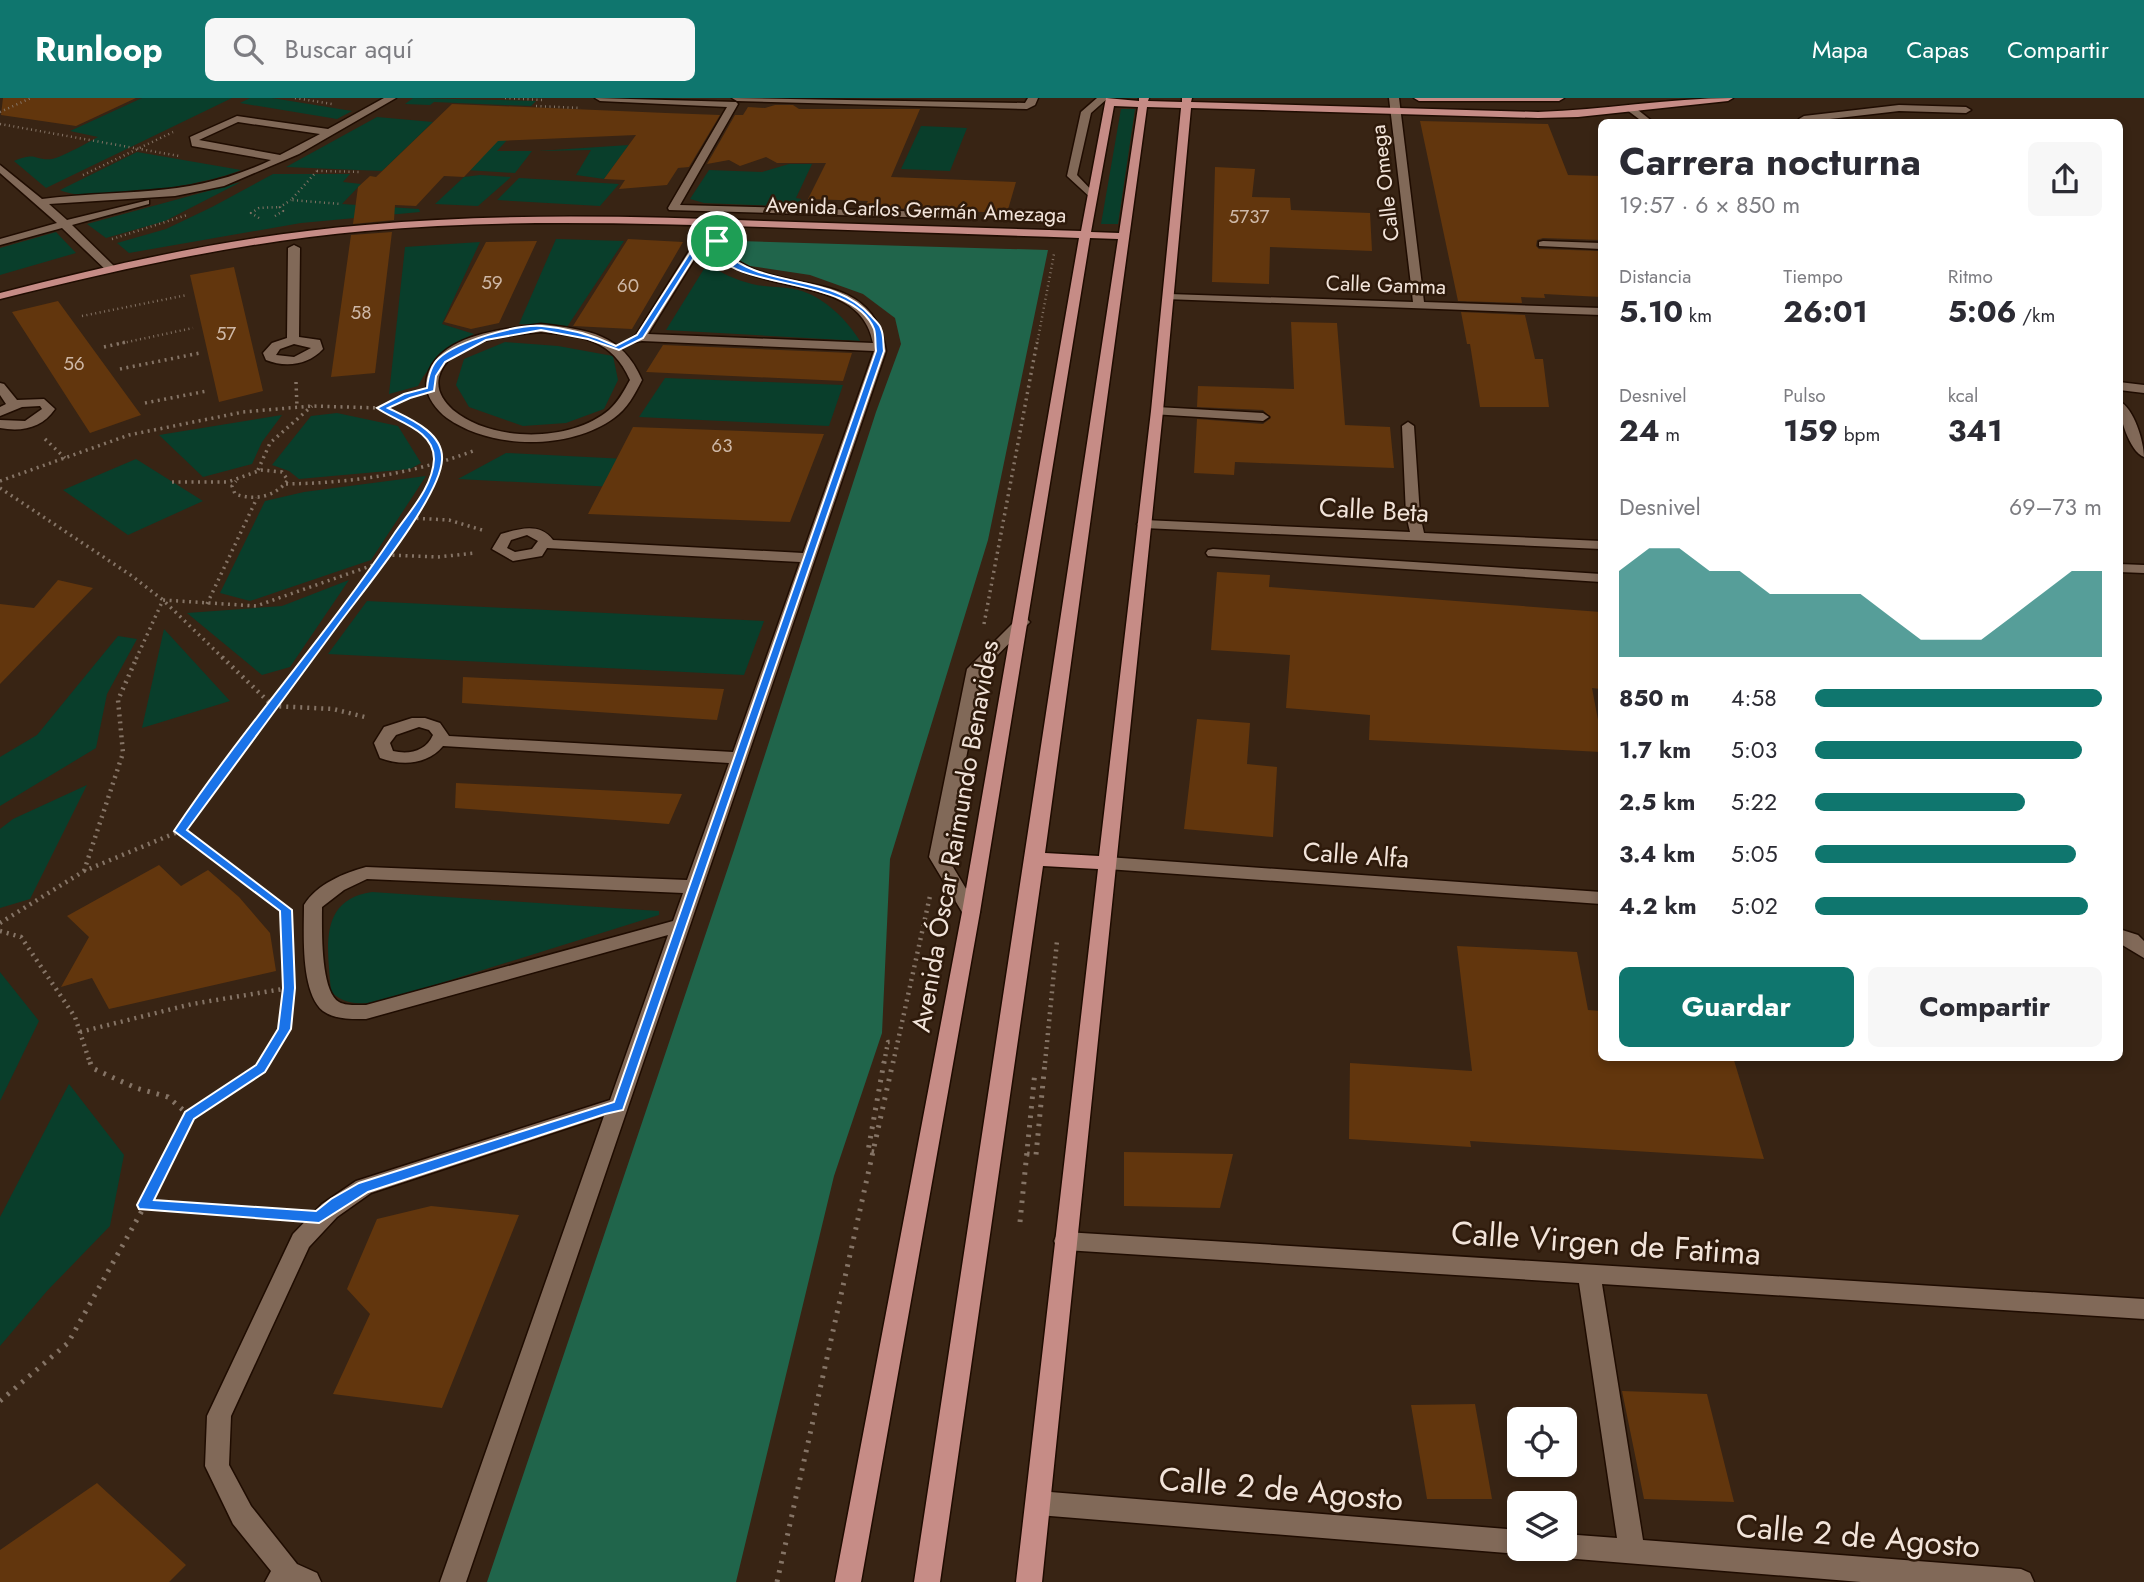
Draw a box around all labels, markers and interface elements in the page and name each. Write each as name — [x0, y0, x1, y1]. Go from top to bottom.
search box — [205, 18, 695, 81]
text: Runloop — [35, 26, 163, 73]
icon: search — [229, 30, 267, 68]
text: Buscar aquí — [285, 30, 413, 68]
text: Mapa — [1812, 32, 1868, 67]
text: Capas — [1906, 32, 1969, 67]
text: Compartir — [2007, 32, 2109, 67]
street label: Calle Omega — [1363, 123, 1407, 243]
text: Carrera nocturna — [1619, 134, 1921, 189]
button: share — [2028, 142, 2102, 216]
text: 19:57 · 6 × 850 m — [1619, 188, 1800, 222]
street label: Avenida Carlos Germán Amezaga — [765, 190, 1067, 230]
house number: 5737 — [1229, 203, 1269, 230]
pin — [687, 211, 747, 271]
icon: arrive — [698, 222, 736, 260]
text: Distancia — [1619, 263, 1691, 290]
text: Tiempo — [1783, 263, 1843, 290]
text: Ritmo — [1948, 263, 1993, 290]
street label: Calle Gamma — [1325, 268, 1447, 302]
house number: 59 — [481, 269, 503, 296]
house number: 60 — [617, 272, 639, 299]
text: 5.10 — [1619, 290, 1683, 333]
text: 26:01 — [1783, 290, 1868, 333]
text: 5:06 — [1948, 290, 2017, 333]
house number: 58 — [350, 299, 372, 326]
text: km — [1683, 302, 1712, 329]
text: /km — [2017, 302, 2055, 329]
house number: 57 — [216, 320, 236, 347]
house number: 56 — [63, 350, 85, 377]
text: Desnivel — [1619, 382, 1687, 409]
text: Pulso — [1783, 382, 1826, 409]
text: kcal — [1948, 382, 1978, 409]
text: 24 — [1619, 409, 1660, 452]
text: 159 — [1783, 409, 1838, 452]
text: 341 — [1948, 409, 2003, 452]
text: m — [1660, 421, 1680, 448]
text: bpm — [1838, 421, 1880, 448]
house number: 63 — [711, 432, 733, 459]
street label: Calle Beta — [1318, 488, 1430, 532]
text: Desnivel — [1619, 490, 1701, 524]
text: 69–73 m — [2009, 490, 2102, 524]
street label: Avenida Óscar Raimundo Benavides — [902, 637, 1008, 1035]
text: 850 m — [1619, 681, 1689, 715]
text: 4:58 — [1731, 681, 1777, 715]
text: 1.7 km — [1619, 733, 1691, 767]
text: 5:03 — [1731, 733, 1777, 767]
text: 2.5 km — [1619, 785, 1695, 819]
text: 5:22 — [1731, 785, 1777, 819]
street label: Calle Alfa — [1302, 832, 1410, 878]
text: 3.4 km — [1619, 837, 1695, 871]
text: 5:05 — [1731, 837, 1778, 871]
text: 4.2 km — [1619, 889, 1697, 923]
text: 5:02 — [1731, 889, 1778, 923]
button: Guardar — [1619, 967, 1854, 1047]
button: Compartir — [1868, 967, 2102, 1047]
street label: Calle Virgen de Fatima — [1450, 1209, 1762, 1277]
map controls — [1507, 1407, 1577, 1561]
button: locate — [1507, 1407, 1577, 1477]
street label: Calle 2 de Agosto — [1157, 1455, 1405, 1523]
button: layers — [1507, 1491, 1577, 1561]
street label: Calle 2 de Agosto — [1734, 1502, 1982, 1570]

